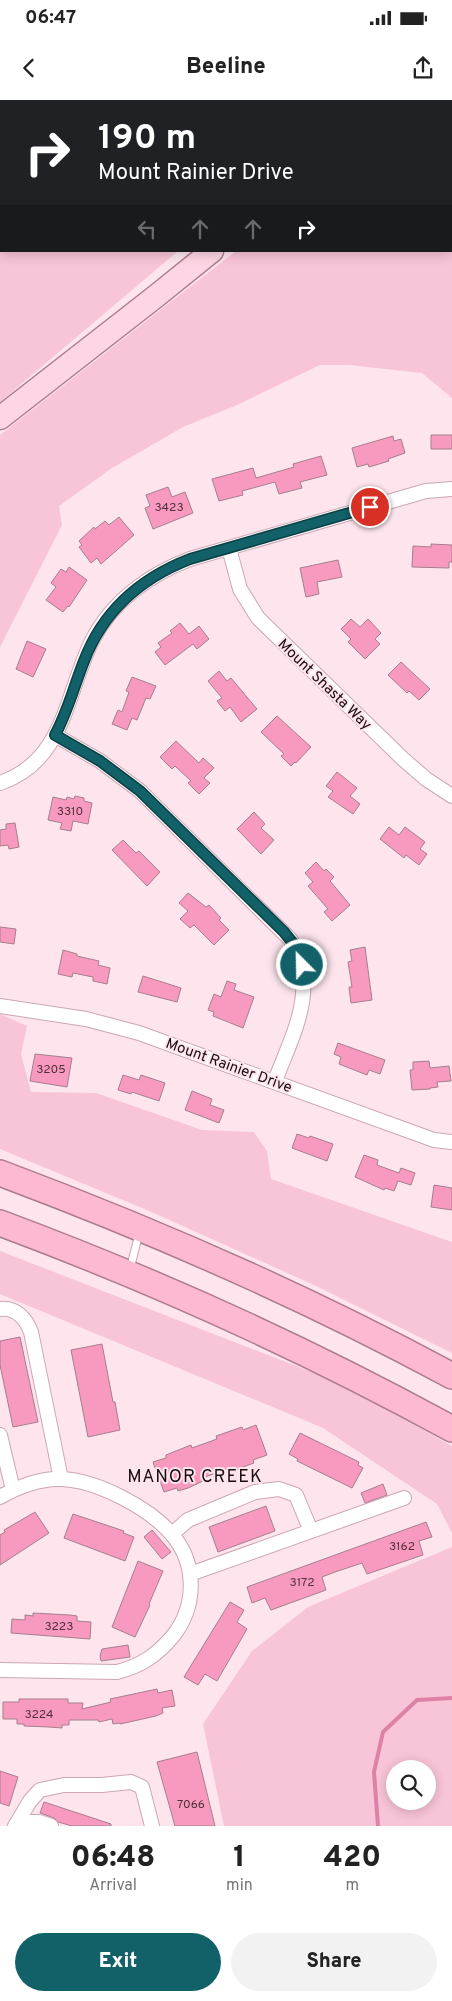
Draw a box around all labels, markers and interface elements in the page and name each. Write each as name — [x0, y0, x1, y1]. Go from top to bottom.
text: 06:47 — [25, 6, 76, 30]
icon: back — [15, 54, 43, 82]
text: Beeline — [186, 54, 266, 81]
icon: share — [409, 54, 437, 82]
text: 190 m — [98, 117, 196, 161]
icon: right — [15, 120, 80, 185]
text: Mount Rainier Drive — [98, 160, 294, 187]
icon: left — [133, 215, 161, 243]
icon: ahead — [186, 215, 214, 243]
icon: ahead — [239, 215, 267, 243]
icon: right — [292, 215, 320, 243]
pin — [349, 486, 391, 528]
icon: arrive — [356, 493, 384, 521]
house number: 3423 — [154, 500, 184, 516]
street label: Mount Shasta Way — [273, 635, 375, 735]
house number: 3310 — [57, 804, 83, 820]
position arrow — [275, 938, 327, 990]
street label: Mount Rainier Drive — [163, 1035, 294, 1098]
house number: 3205 — [36, 1062, 66, 1078]
district label: MANOR CREEK — [127, 1466, 263, 1489]
house number: 3162 — [389, 1539, 415, 1555]
house number: 3172 — [289, 1575, 315, 1591]
house number: 3223 — [45, 1619, 73, 1635]
house number: 3224 — [24, 1707, 54, 1723]
map controls — [386, 1760, 436, 1810]
button: search — [386, 1760, 436, 1810]
house number: 7066 — [177, 1797, 205, 1813]
text: 06:48 — [71, 1840, 155, 1877]
text: 1 — [233, 1840, 246, 1877]
text: 420 — [323, 1840, 381, 1877]
text: Arrival — [89, 1876, 137, 1896]
text: min — [226, 1876, 253, 1896]
text: m — [346, 1876, 359, 1896]
button: Exit — [15, 1933, 221, 1991]
button: Share — [231, 1933, 437, 1991]

